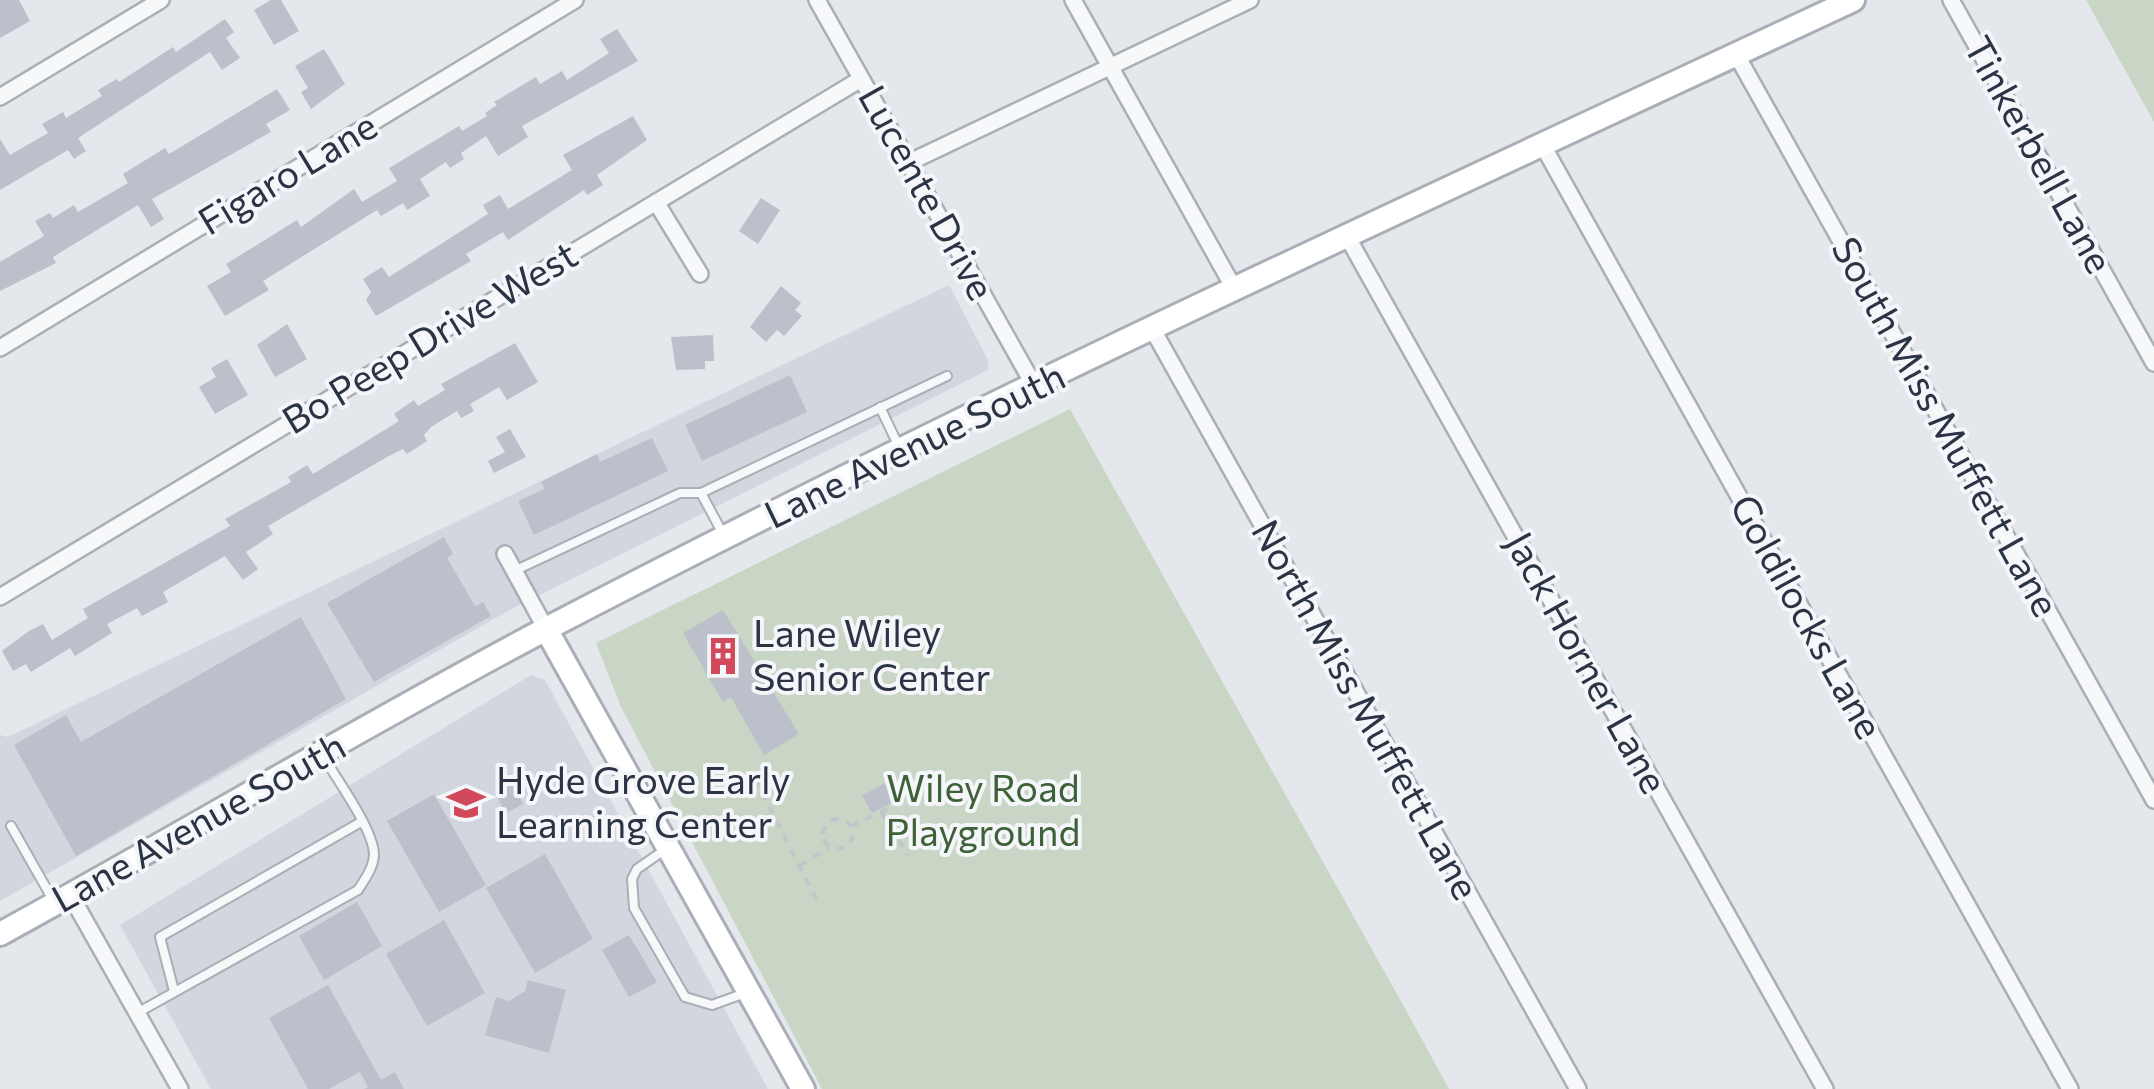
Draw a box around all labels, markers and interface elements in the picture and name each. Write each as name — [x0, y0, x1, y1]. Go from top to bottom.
street label: Tinkerbell Lane — [1956, 27, 2125, 280]
street label: Lucente Drive — [850, 76, 1006, 307]
street label: Figaro Lane — [189, 100, 384, 243]
street label: South Miss Muffett Lane — [1823, 228, 2071, 624]
street label: Bo Peep Drive West — [273, 229, 585, 442]
street label: Lane Avenue South — [756, 351, 1072, 537]
street label: Goldilocks Lane — [1722, 486, 1895, 746]
street label: North Miss Muffett Lane — [1243, 511, 1491, 907]
street label: Jack Horner Lane — [1497, 523, 1679, 801]
place label: Lane Wiley Senior Center — [753, 608, 990, 699]
building icon: Lane Wiley Senior Center — [702, 635, 744, 677]
street label: Lane Avenue South — [43, 721, 353, 921]
place label: Hyde Grove Early Learning Center — [496, 755, 790, 846]
park label: Wiley Road Playground — [886, 763, 1080, 854]
school or university icon: Hyde Grove Early Learning Center — [445, 782, 487, 824]

